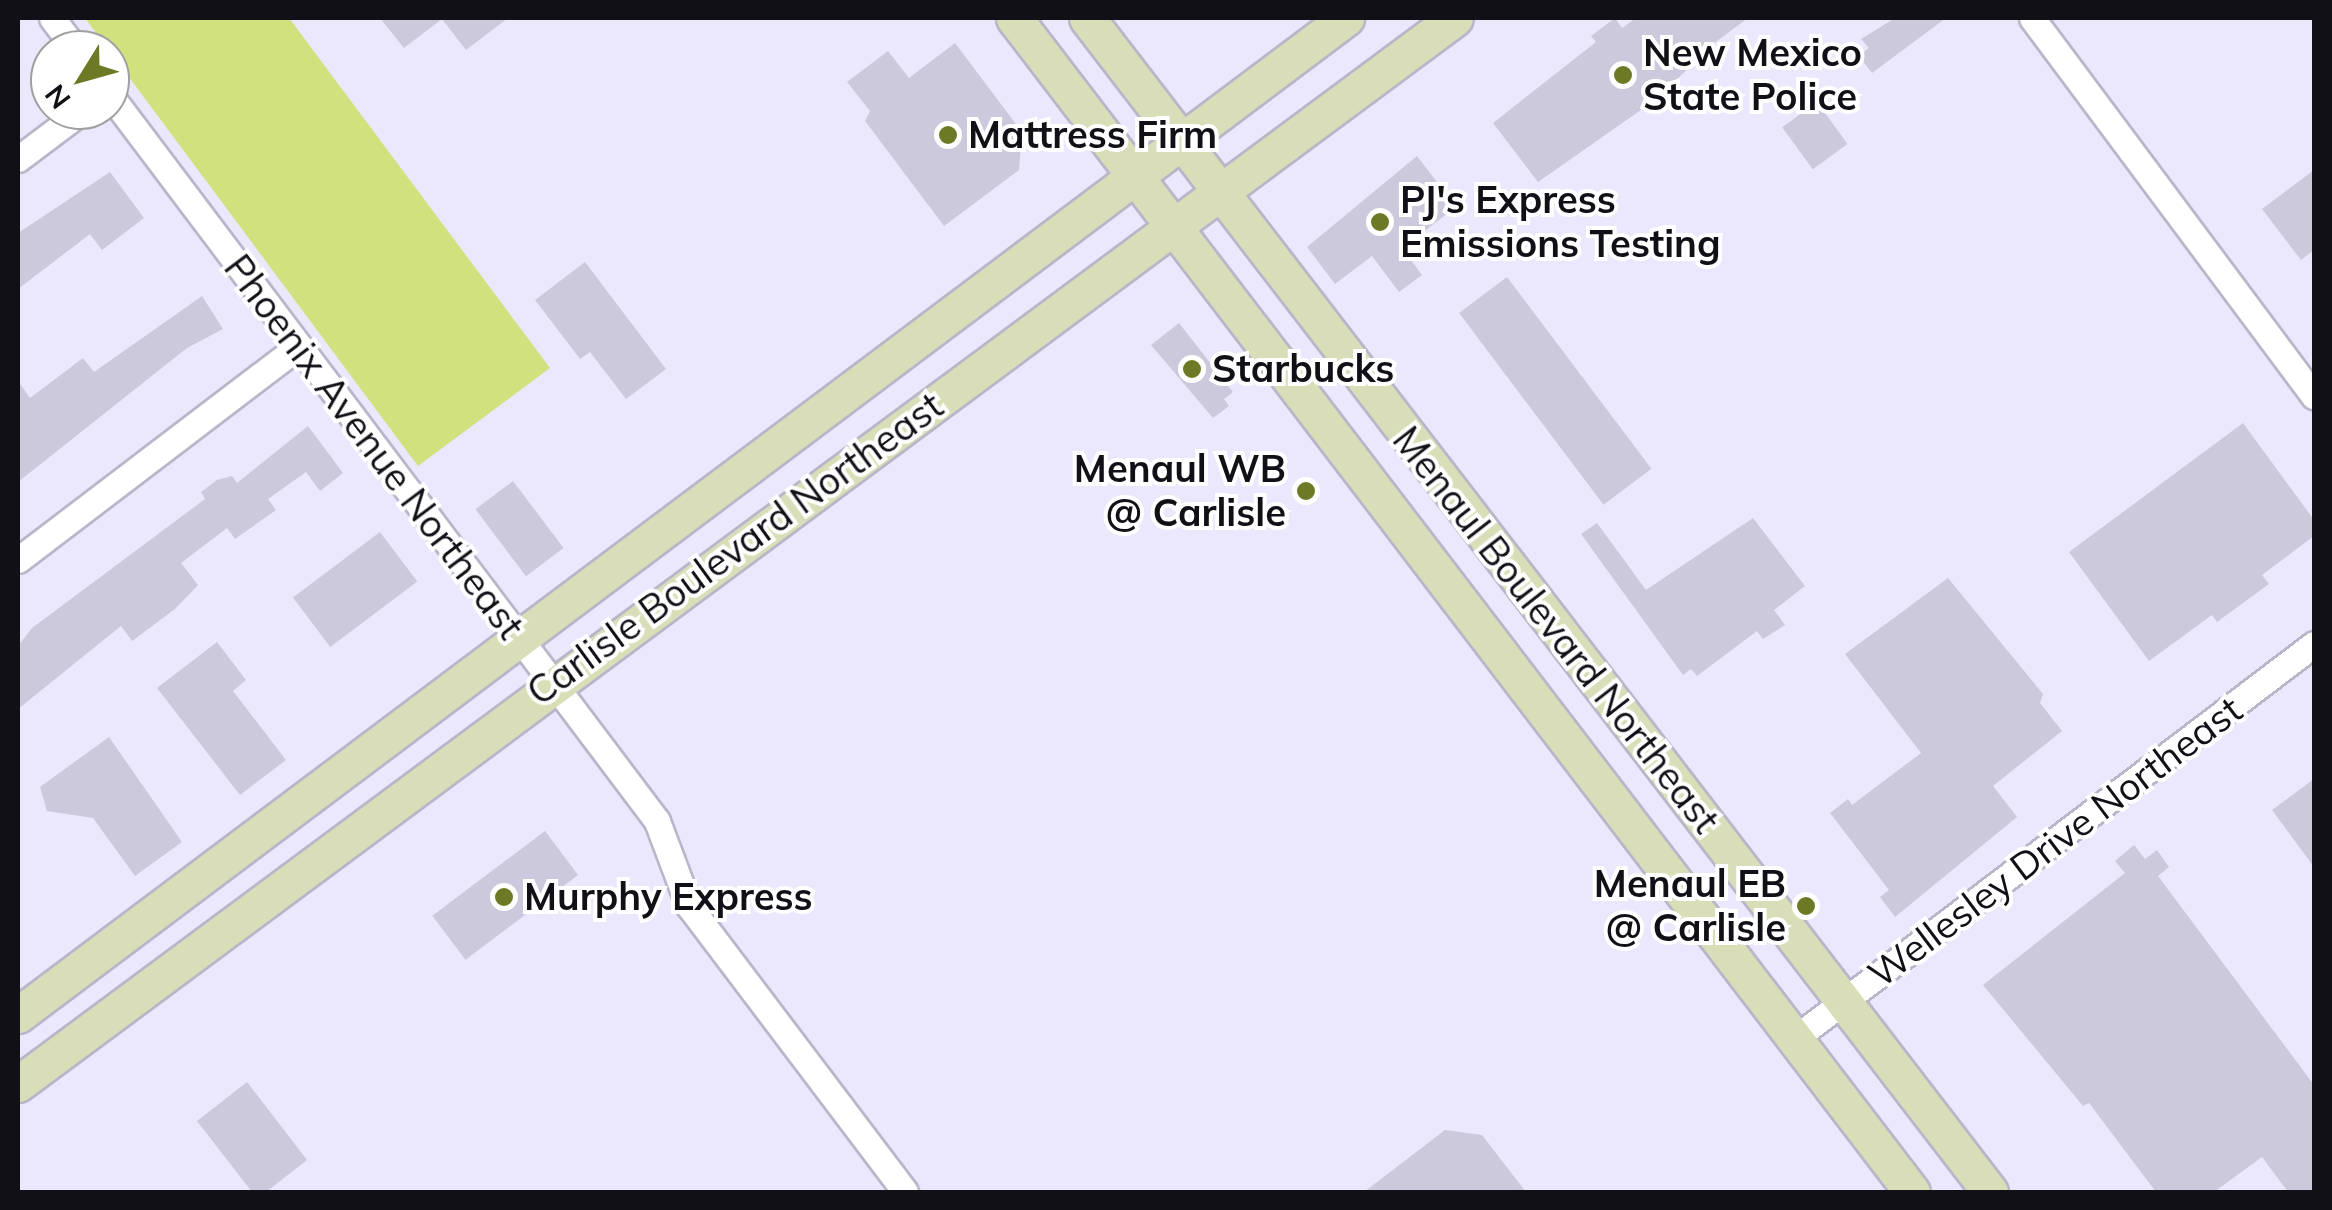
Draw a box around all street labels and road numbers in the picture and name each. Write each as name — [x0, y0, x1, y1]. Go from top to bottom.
street label: Phoenix Avenue Northeast — [215, 246, 533, 648]
street label: Carlisle Boulevard Northeast — [518, 383, 952, 715]
street label: Menaul Boulevard Northeast — [1383, 418, 1729, 842]
street label: Wellesley Drive Northeast — [1859, 687, 2251, 997]

